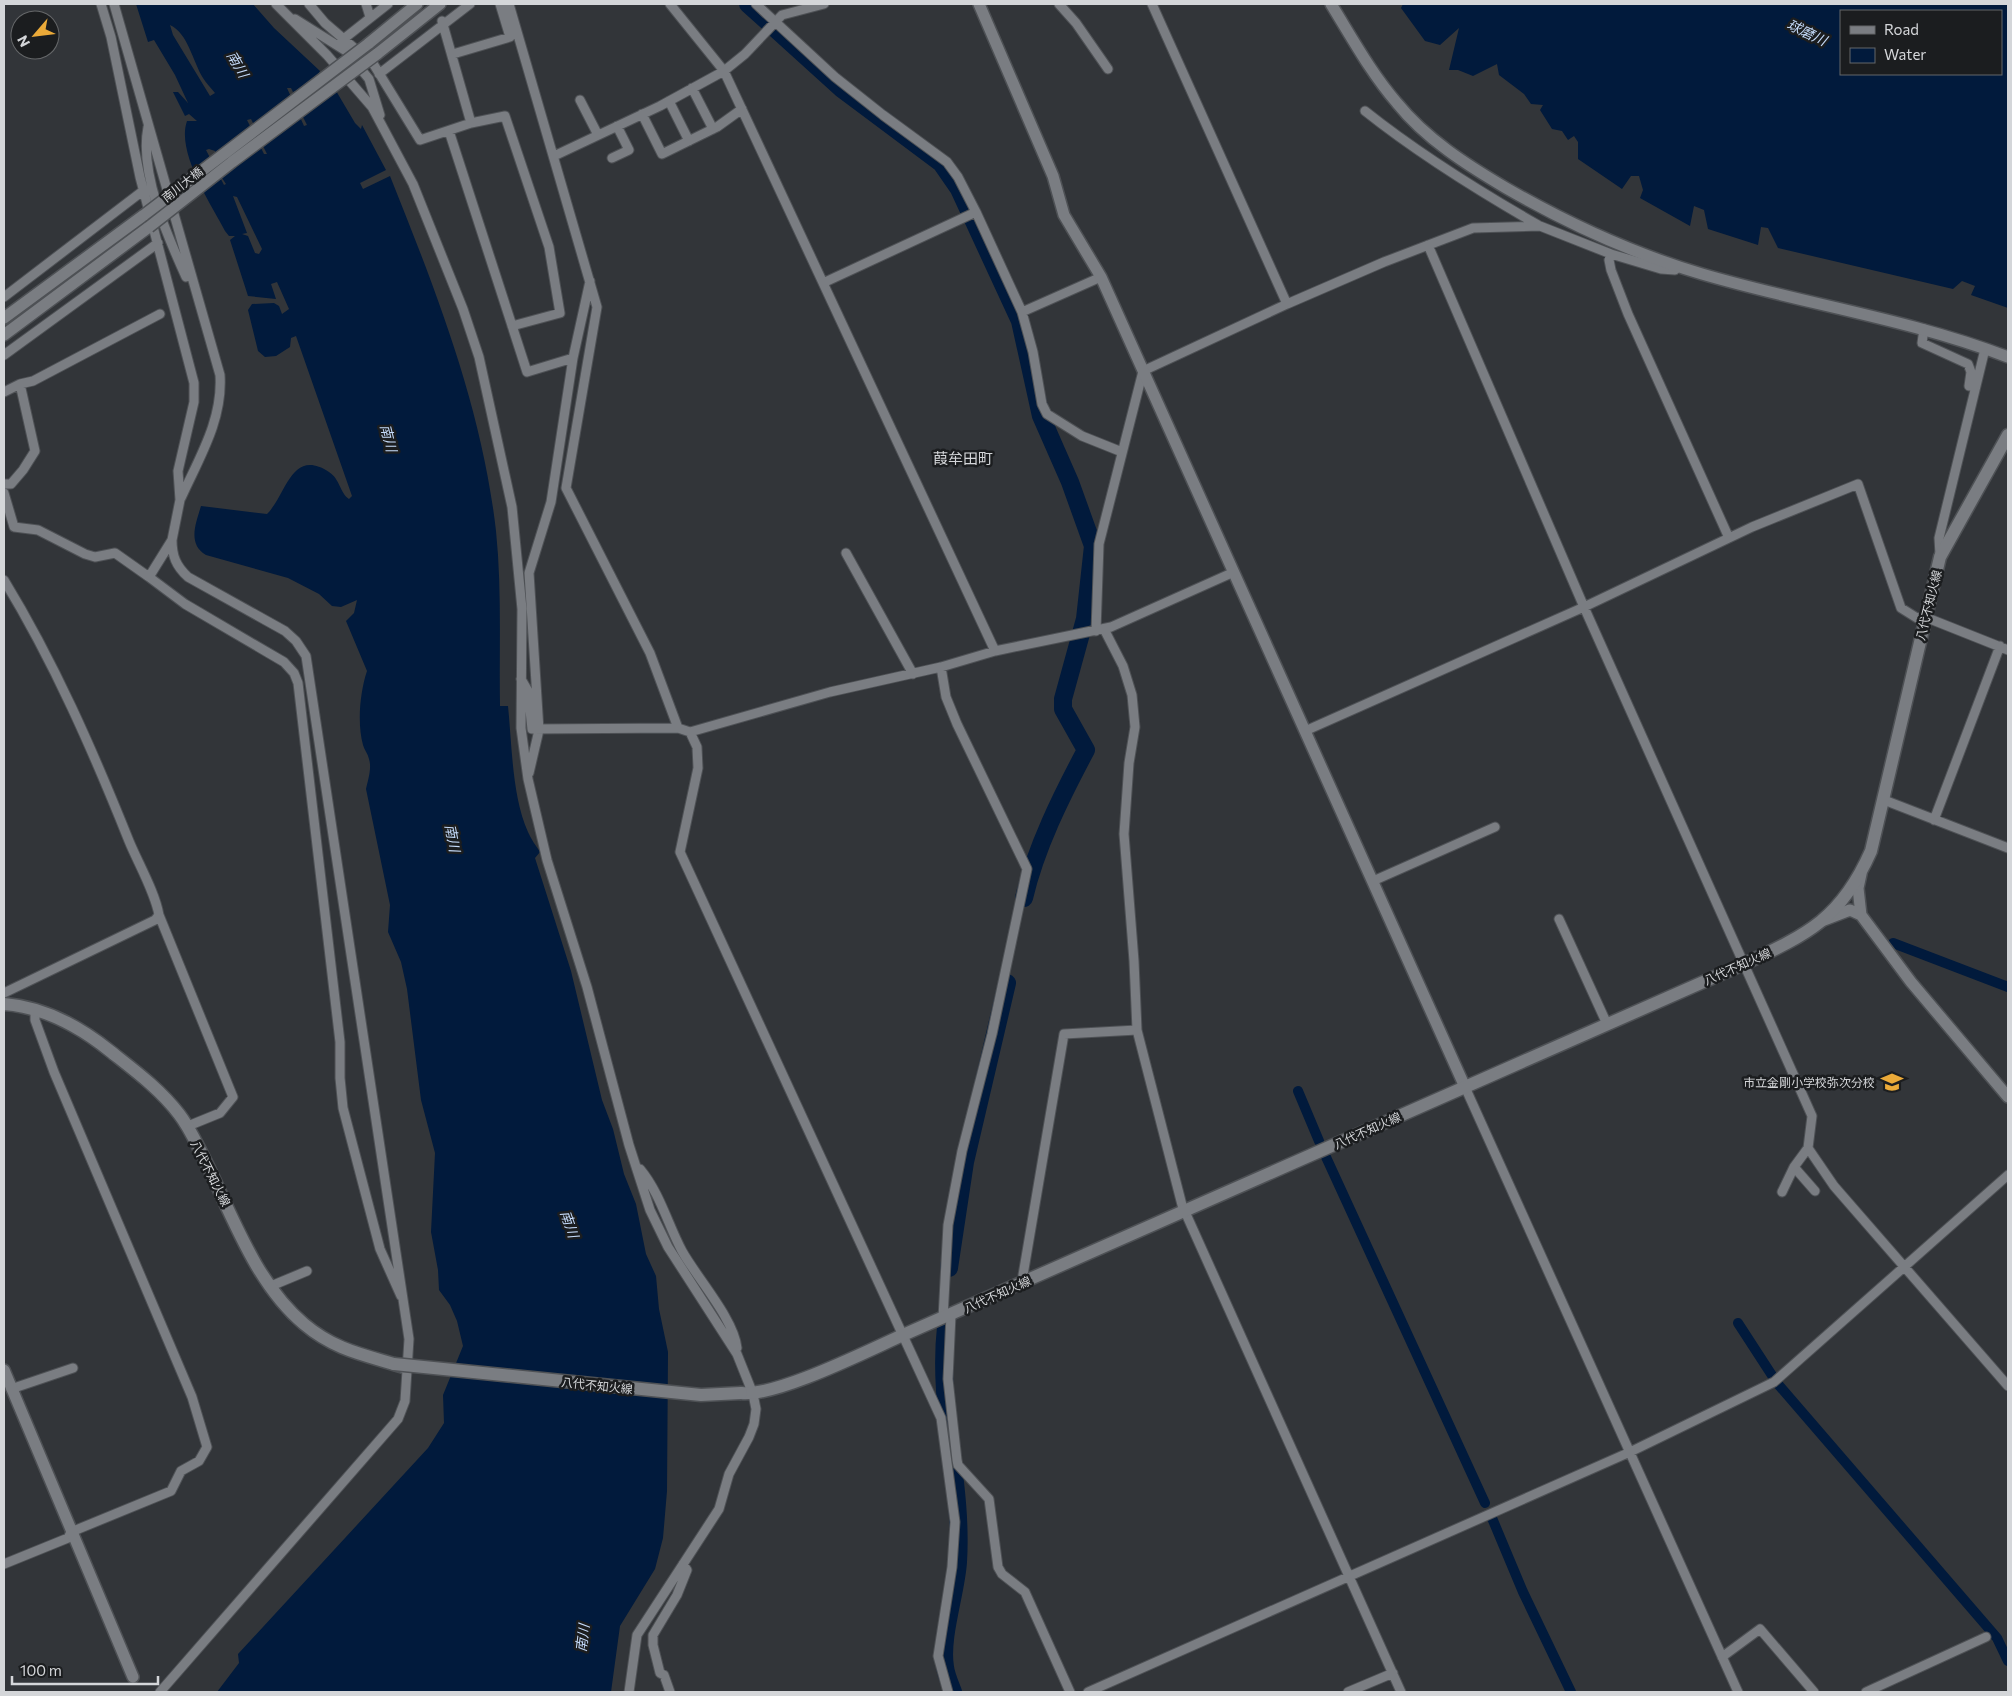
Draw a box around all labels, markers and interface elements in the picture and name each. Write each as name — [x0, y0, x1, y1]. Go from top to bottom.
north arrow — [10, 10, 60, 60]
legend — [1840, 10, 2002, 75]
water label: 球磨川 — [1784, 15, 1831, 49]
text: Road — [1884, 20, 1919, 38]
text: N — [13, 33, 33, 50]
text: Water — [1884, 45, 1926, 63]
water label: 南川 — [224, 48, 253, 82]
street label: 南川大橋 — [159, 164, 205, 204]
water label: 南川 — [377, 422, 401, 456]
district label: 葭牟田町 — [933, 449, 993, 467]
street label: 八代不知火線 — [1912, 568, 1944, 642]
water label: 南川 — [442, 823, 464, 855]
street label: 八代不知火線 — [1701, 945, 1773, 987]
school or university icon: 市立金剛小学校弥次分校 — [1879, 1069, 1905, 1095]
place label: 市立金剛小学校弥次分校 — [1743, 1075, 1875, 1089]
street label: 八代不知火線 — [1331, 1109, 1403, 1151]
street label: 八代不知火線 — [188, 1138, 234, 1208]
water label: 南川 — [557, 1208, 583, 1242]
street label: 八代不知火線 — [961, 1273, 1033, 1315]
street label: 八代不知火線 — [560, 1374, 634, 1396]
water label: 南川 — [572, 1621, 592, 1653]
scale bar — [12, 1654, 159, 1686]
text: 100 m — [20, 1661, 62, 1679]

